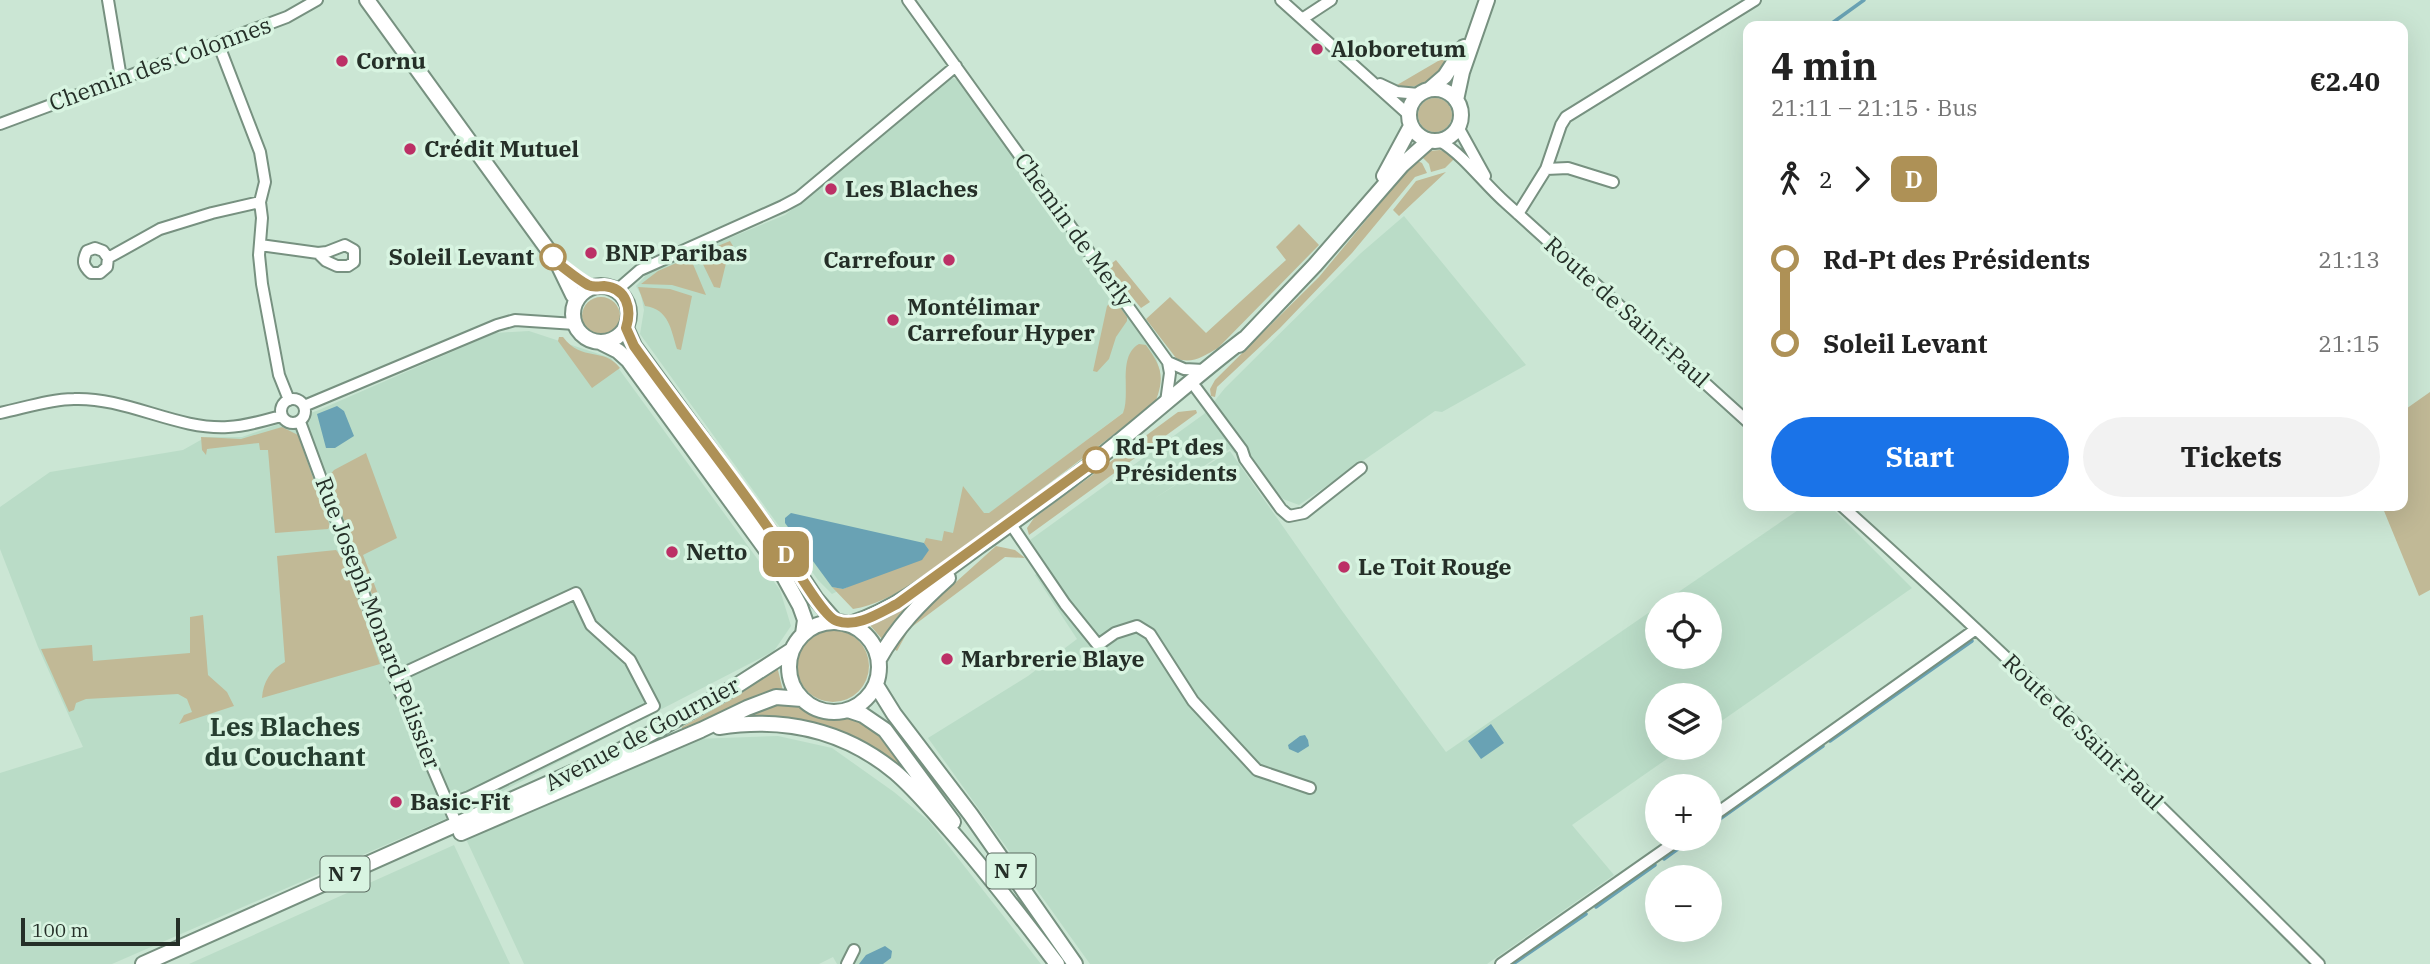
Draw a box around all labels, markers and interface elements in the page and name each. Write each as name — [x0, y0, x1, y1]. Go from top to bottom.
street label: Chemin des Colonnes — [45, 9, 275, 117]
place label: Aloboretum — [1331, 33, 1466, 63]
marker: Aloboretum — [1309, 41, 1325, 57]
text: 4 min — [1771, 41, 1877, 90]
place label: Cornu — [356, 45, 426, 75]
marker: Cornu — [334, 53, 350, 69]
text: €2.40 — [2310, 64, 2380, 98]
text: 21:11 – 21:15 · Bus — [1771, 92, 1978, 122]
place label: Crédit Mutuel — [424, 133, 579, 163]
marker: Crédit Mutuel — [402, 141, 418, 157]
street label: Chemin de Merly — [1009, 146, 1141, 313]
icon: walk — [1771, 160, 1809, 198]
icon: forward — [1843, 160, 1881, 198]
text: D — [1905, 163, 1923, 195]
text: 2 — [1819, 164, 1833, 194]
place label: Les Blaches — [845, 173, 978, 203]
marker: Les Blaches — [823, 181, 839, 197]
street label: Route de Saint-Paul — [1539, 229, 1717, 393]
place label: BNP Paribas — [605, 237, 747, 267]
place label: Soleil Levant — [389, 241, 534, 271]
text: Rd-Pt des Présidents — [1823, 242, 2090, 276]
marker: Soleil Levant — [540, 244, 566, 270]
place label: Carrefour — [823, 244, 936, 274]
text: 21:13 — [2318, 244, 2380, 274]
marker: BNP Paribas — [583, 245, 599, 261]
marker: Carrefour — [941, 252, 957, 268]
place label: Montélimar Carrefour Hyper — [907, 291, 1096, 347]
marker: Montélimar Carrefour Hyper — [885, 312, 901, 328]
text: Soleil Levant — [1823, 326, 1987, 360]
text: 21:15 — [2318, 328, 2380, 358]
button: Start — [1771, 417, 2069, 497]
button: Tickets — [2083, 417, 2380, 497]
place label: Rd-Pt des Présidents — [1115, 431, 1237, 487]
marker: Rd-Pt des Présidents — [1083, 447, 1109, 473]
street label: Rue Joseph Monard Pelissier — [309, 473, 449, 773]
line badge: D — [763, 531, 809, 577]
place label: Netto — [686, 536, 747, 566]
text: D — [777, 538, 795, 570]
marker: Netto — [664, 544, 680, 560]
place label: Le Toit Rouge — [1358, 551, 1511, 581]
marker: Le Toit Rouge — [1336, 559, 1352, 575]
map controls — [1645, 592, 1722, 942]
button: locate — [1645, 592, 1722, 669]
place label: Marbrerie Blaye — [961, 643, 1144, 673]
street label: Route de Saint-Paul — [1997, 647, 2170, 816]
marker: Marbrerie Blaye — [939, 651, 955, 667]
street label: Avenue de Gournier — [539, 669, 744, 797]
button: layers — [1645, 683, 1722, 760]
district label: Les Blaches du Couchant — [205, 709, 366, 773]
button: + — [1645, 774, 1722, 851]
place label: Basic-Fit — [410, 786, 511, 816]
marker: Basic-Fit — [388, 794, 404, 810]
road number: N 7 — [986, 854, 1036, 888]
road number: N 7 — [320, 856, 370, 892]
button: − — [1645, 865, 1722, 942]
scale bar — [21, 915, 180, 947]
text: 100 m — [32, 918, 89, 942]

